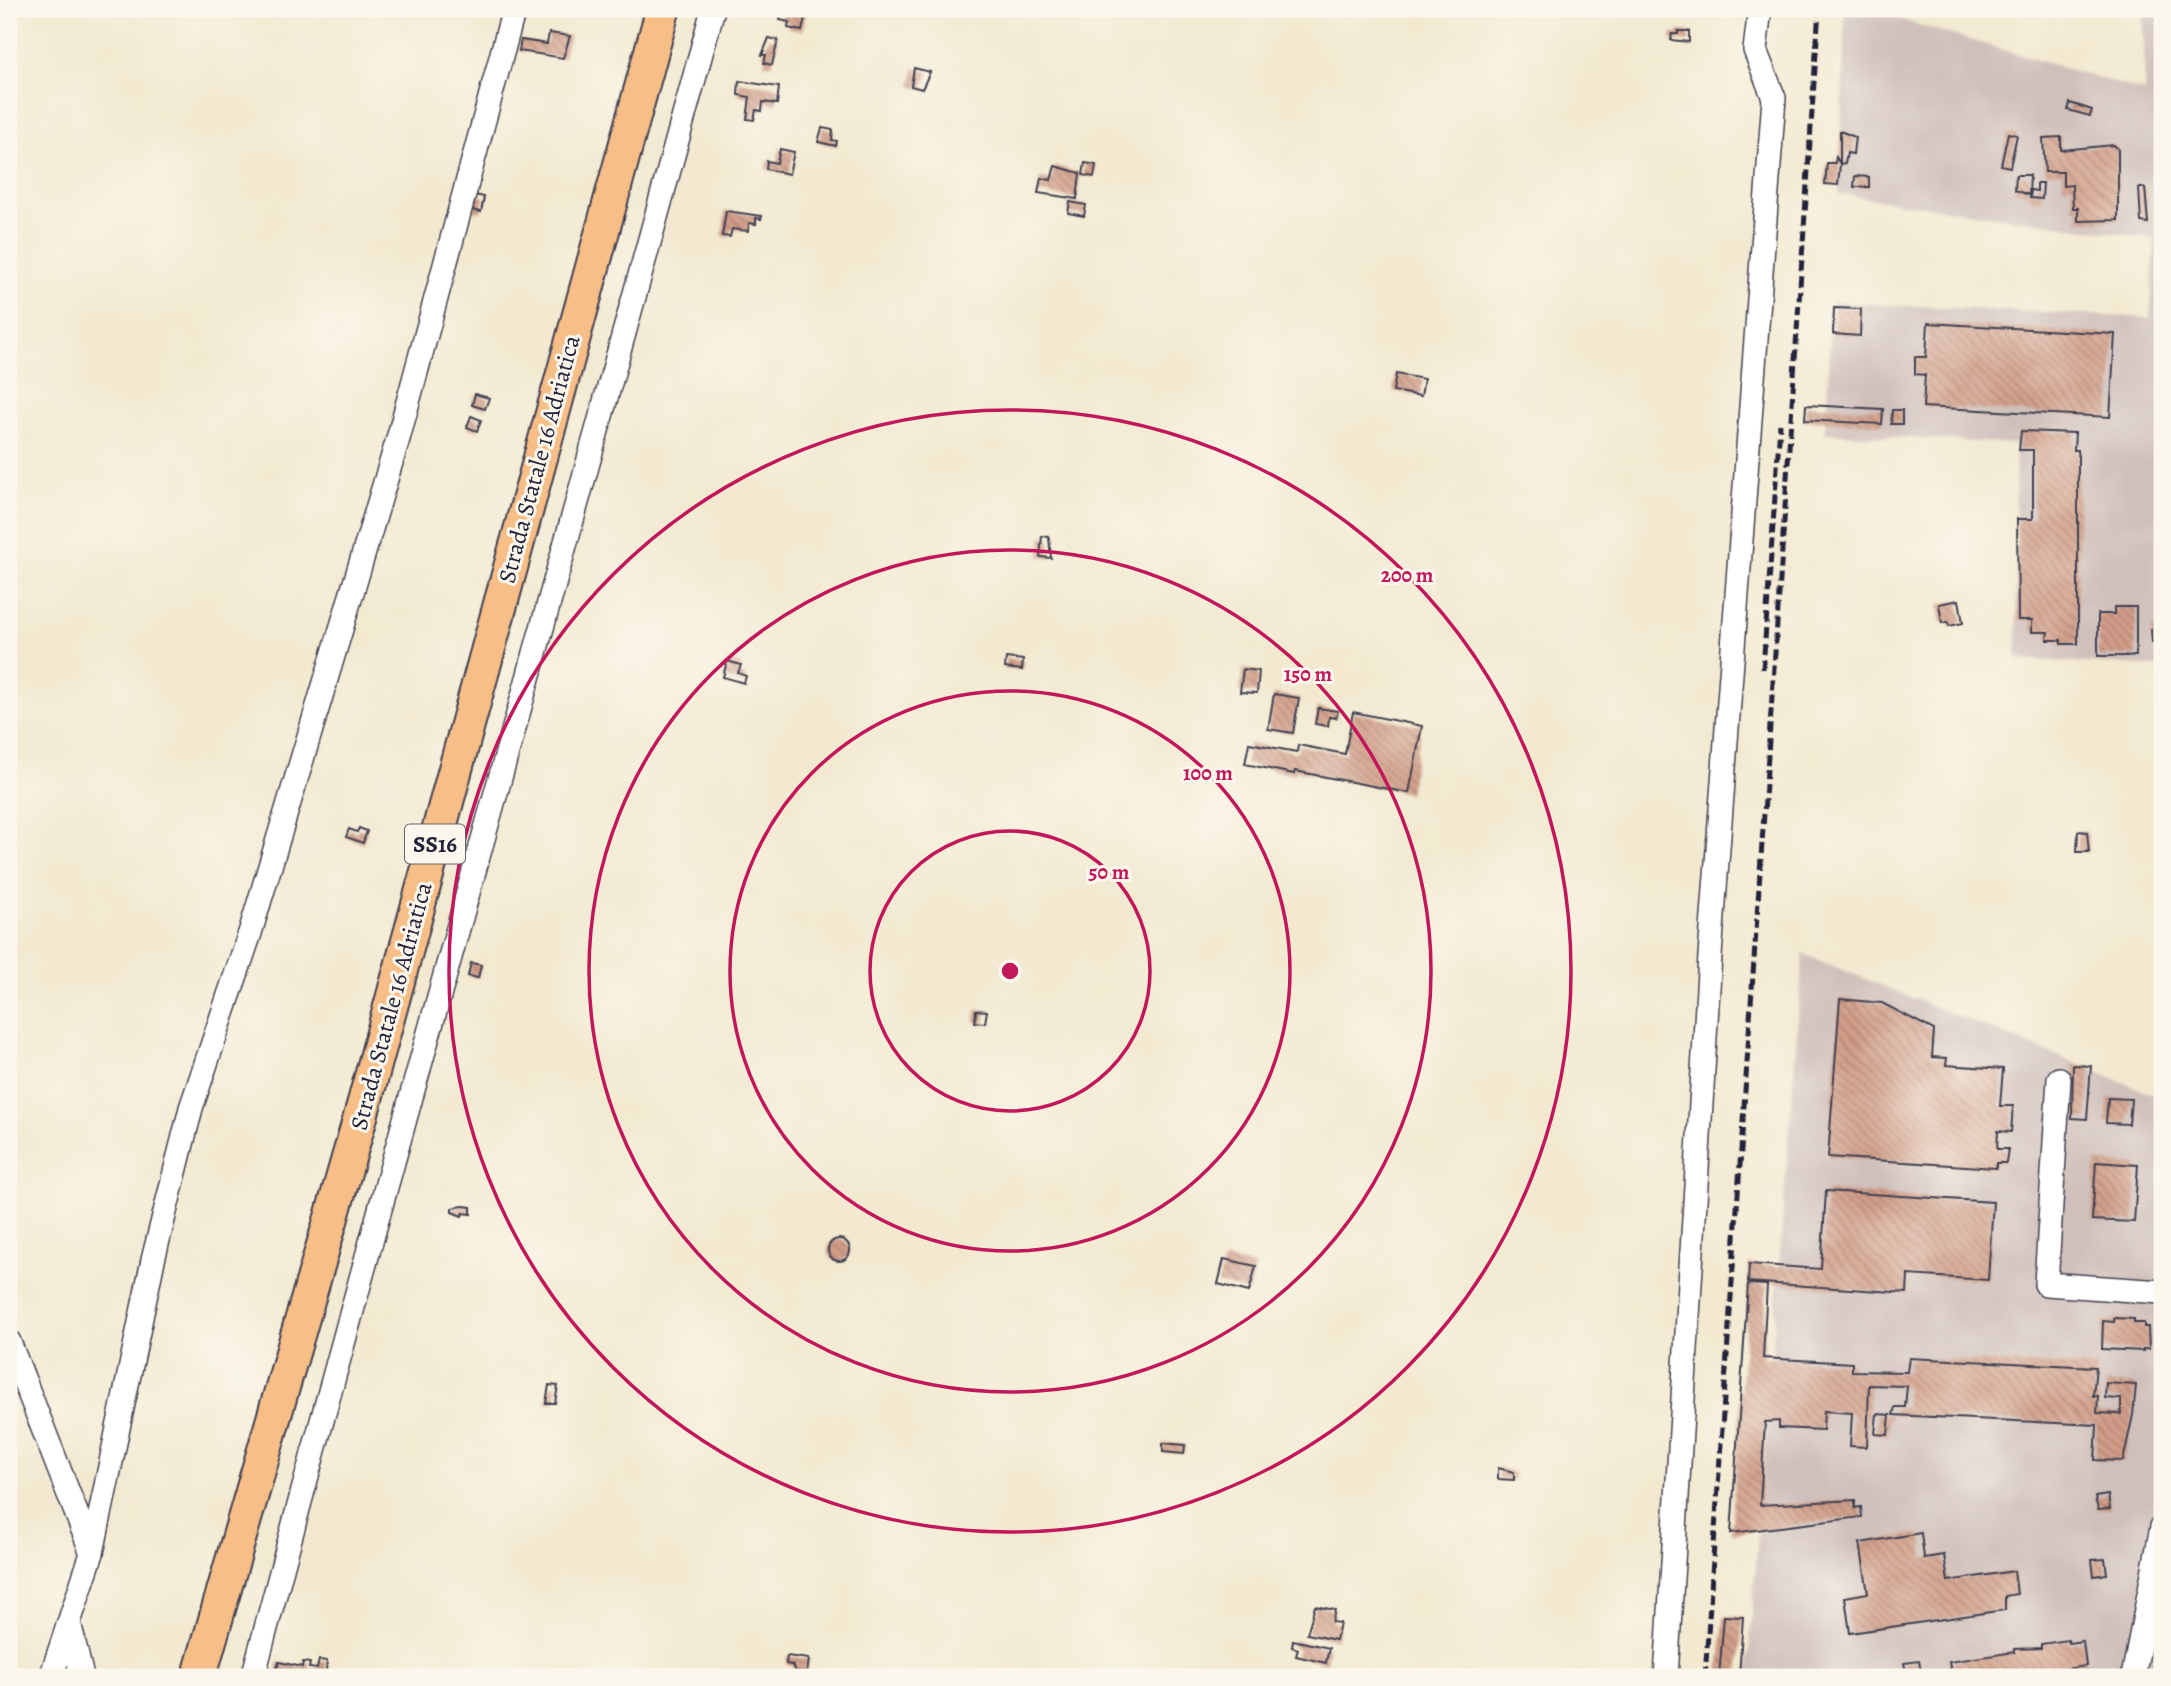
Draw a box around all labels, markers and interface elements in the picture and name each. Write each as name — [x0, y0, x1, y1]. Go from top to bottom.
street label: Strada Statale 16 Adriatica — [490, 331, 588, 587]
text: 200 m — [1381, 561, 1434, 589]
text: 150 m — [1284, 660, 1333, 688]
text: 100 m — [1183, 759, 1233, 787]
road number: SS16 — [405, 824, 465, 864]
text: 50 m — [1089, 858, 1130, 886]
street label: Strada Statale 16 Adriatica — [342, 878, 440, 1134]
centre of rings — [998, 959, 1022, 983]

